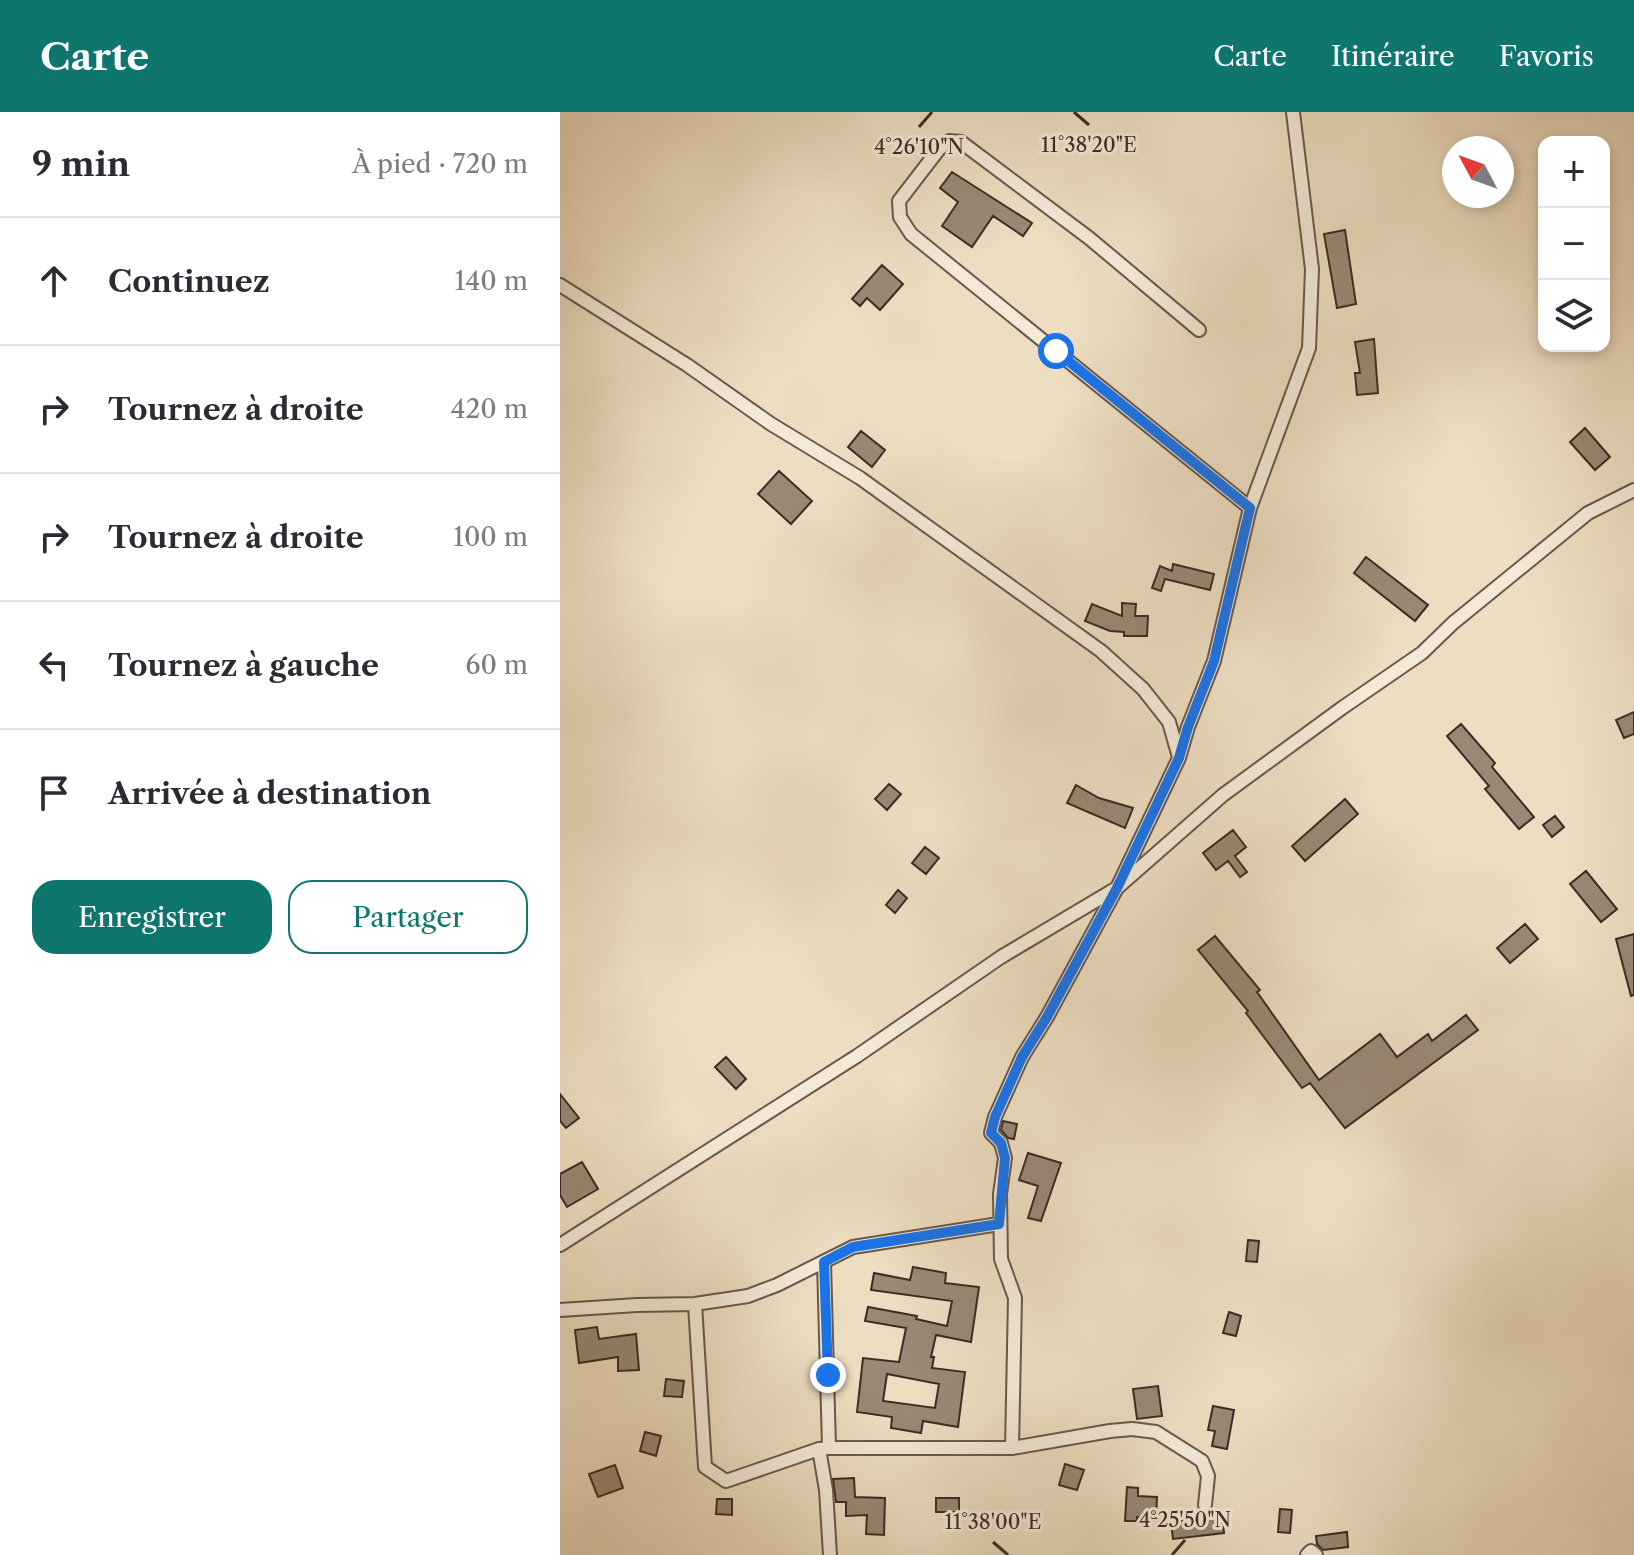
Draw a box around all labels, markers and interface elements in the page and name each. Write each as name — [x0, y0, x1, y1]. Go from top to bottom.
text: Carte — [40, 33, 149, 80]
text: Carte — [1213, 39, 1287, 73]
text: Itinéraire — [1331, 39, 1455, 73]
text: Favoris — [1499, 39, 1594, 73]
text: 11°38'20"E — [1041, 133, 1137, 157]
text: 4°26'10"N — [874, 135, 964, 159]
north arrow — [1442, 136, 1514, 208]
map controls — [1538, 136, 1610, 352]
button: + — [1538, 136, 1610, 208]
text: 9 min — [32, 143, 130, 185]
text: À pied · 720 m — [352, 148, 528, 180]
button: − — [1538, 208, 1610, 280]
icon: ahead — [32, 259, 76, 303]
text: Continuez — [108, 263, 270, 300]
text: 140 m — [454, 265, 528, 297]
button: layers — [1538, 280, 1610, 352]
route start — [1038, 333, 1074, 369]
icon: right — [32, 387, 76, 431]
text: Tournez à droite — [108, 391, 364, 428]
text: 420 m — [450, 393, 528, 425]
icon: right — [32, 515, 76, 559]
text: Tournez à droite — [108, 519, 364, 556]
text: 100 m — [453, 521, 528, 553]
icon: left — [32, 643, 76, 687]
text: Tournez à gauche — [108, 647, 379, 684]
text: 60 m — [465, 649, 528, 681]
icon: arrive — [32, 771, 76, 815]
text: Arrivée à destination — [108, 775, 431, 812]
button: Enregistrer — [32, 880, 272, 954]
button: Partager — [288, 880, 528, 954]
route end — [810, 1357, 846, 1393]
text: 4°25'50"N — [1139, 1508, 1231, 1532]
text: 11°38'00"E — [945, 1510, 1041, 1534]

